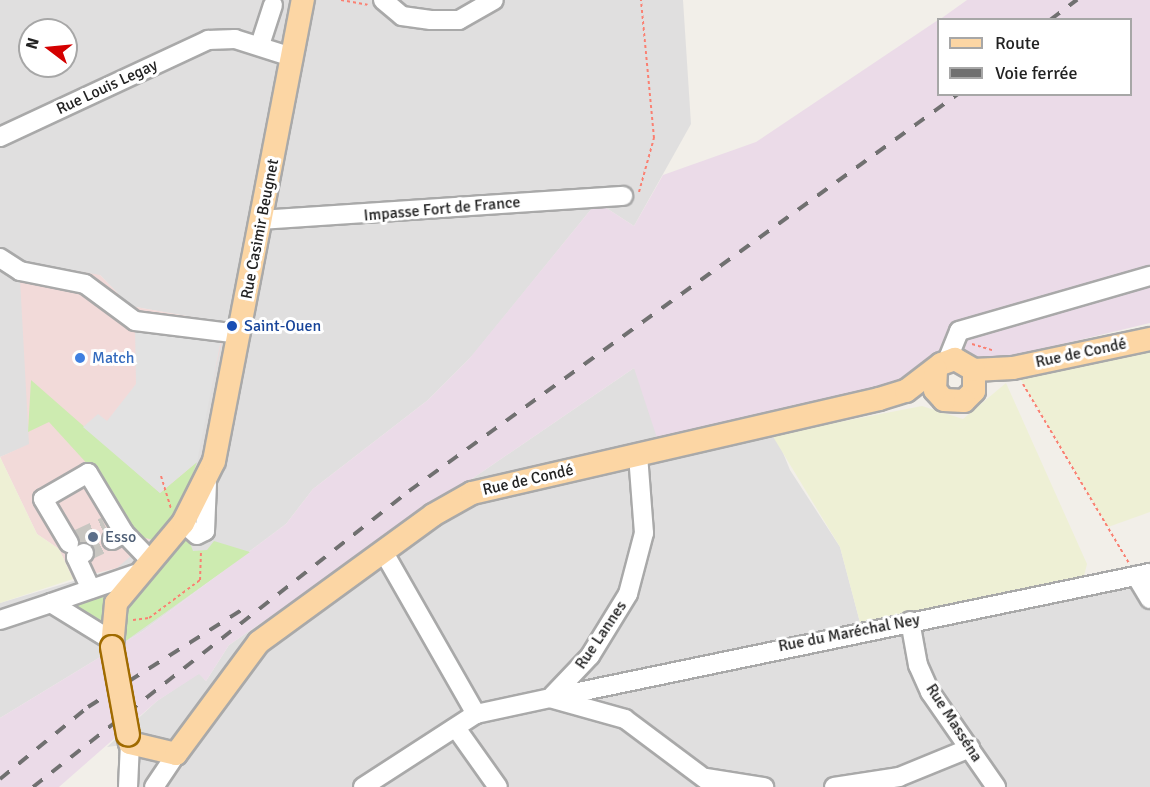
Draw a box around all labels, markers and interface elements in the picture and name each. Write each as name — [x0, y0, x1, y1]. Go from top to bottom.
north arrow — [18, 18, 78, 78]
legend — [937, 18, 1132, 96]
text: Route — [995, 32, 1040, 54]
text: N — [21, 35, 44, 52]
street label: Rue Louis Legay — [54, 55, 160, 119]
text: Voie ferrée — [995, 62, 1077, 84]
street label: Rue Casimir Beugnet — [237, 157, 283, 301]
street label: Impasse Fort de France — [363, 193, 521, 225]
place label: Saint-Ouen — [244, 316, 321, 336]
marker: Saint-Ouen — [225, 319, 239, 333]
street label: Rue de Condé — [1034, 334, 1128, 372]
place label: Match — [92, 348, 135, 368]
marker: Match — [73, 351, 87, 365]
street label: Rue de Condé — [481, 460, 575, 500]
place label: Esso — [105, 527, 136, 547]
marker: Esso — [86, 530, 100, 544]
street label: Rue Lannes — [571, 597, 631, 673]
street label: Rue du Maréchal Ney — [777, 610, 921, 656]
street label: Rue Masséna — [922, 680, 986, 766]

